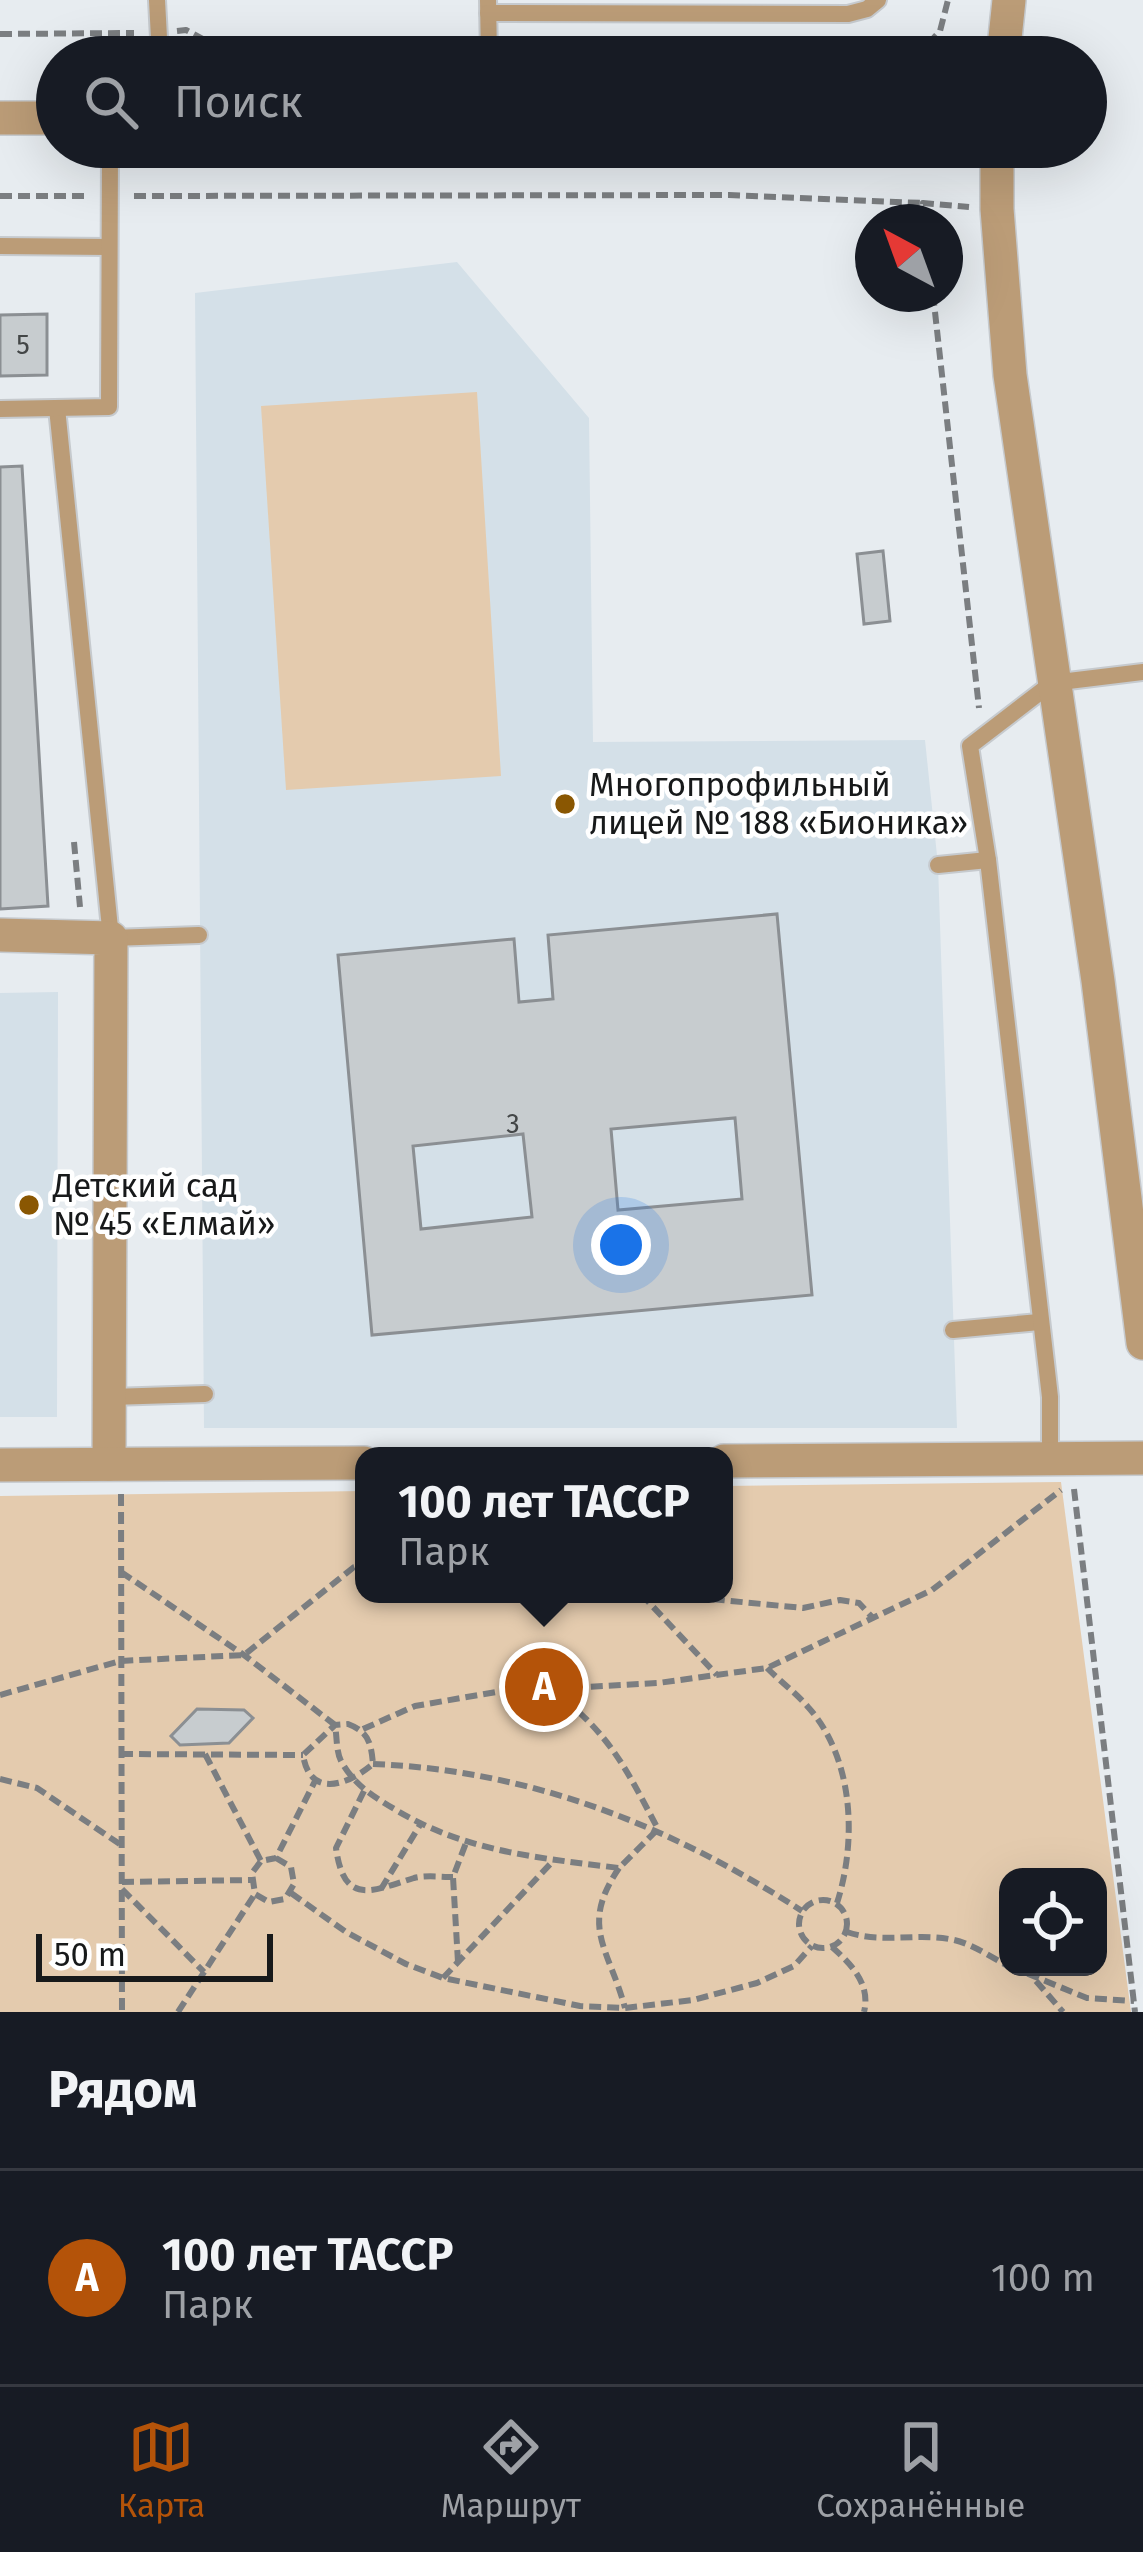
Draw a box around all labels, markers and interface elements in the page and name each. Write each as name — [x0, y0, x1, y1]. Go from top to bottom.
search box — [36, 36, 1107, 168]
icon: search — [78, 69, 144, 135]
text: Поиск — [174, 75, 303, 129]
north arrow — [855, 204, 963, 312]
house number: 5 — [16, 329, 30, 361]
place label: Многопрофильный лицей № 188 «Бионика» — [589, 765, 968, 843]
marker: Многопрофильный лицей № 188 «Бионика» — [552, 791, 578, 817]
house number: 3 — [506, 1108, 520, 1140]
place label: Детский сад № 45 «Елмай» — [52, 1166, 276, 1244]
marker: Детский сад № 45 «Елмай» — [16, 1192, 42, 1218]
your location — [591, 1215, 651, 1275]
popup — [355, 1447, 733, 1603]
text: 100 лет ТАССР — [398, 1475, 690, 1529]
text: Парк — [398, 1529, 489, 1575]
pin: A — [505, 1642, 583, 1732]
map controls — [999, 1868, 1107, 1976]
button: locate — [999, 1868, 1107, 1976]
scale bar — [36, 1928, 273, 1981]
text: 50 m — [54, 1935, 126, 1975]
text: Рядом — [48, 2059, 197, 2121]
text: 100 лет ТАССР — [162, 2228, 453, 2282]
text: A — [75, 2255, 99, 2301]
text: 100 m — [991, 2255, 1095, 2301]
text: Парк — [162, 2282, 253, 2328]
tab: Карта — [118, 2414, 205, 2526]
tab: Маршрут — [441, 2414, 581, 2526]
tab: Сохранённые — [816, 2414, 1025, 2526]

